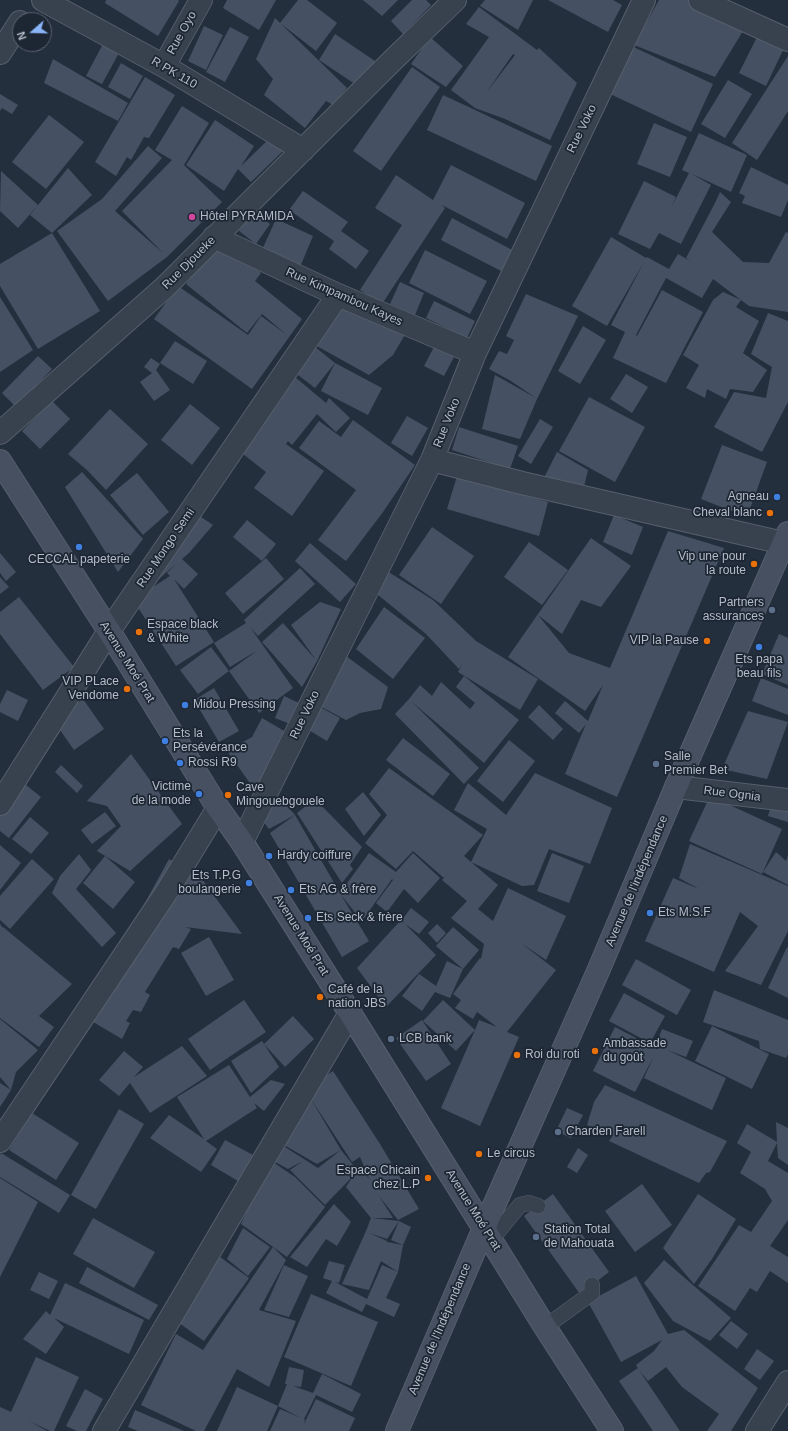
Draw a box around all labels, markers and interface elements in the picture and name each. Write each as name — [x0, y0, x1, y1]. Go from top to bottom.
street label: Rue Oyo — [164, 9, 200, 57]
north arrow — [12, 12, 52, 52]
text: N — [15, 30, 29, 42]
street label: R PK 110 — [149, 54, 199, 92]
street label: Rue Voko — [564, 102, 600, 156]
place label: Hôtel PYRAMIDA — [200, 210, 294, 224]
marker: Hôtel PYRAMIDA — [187, 212, 197, 222]
street label: Rue Djoueke — [159, 233, 219, 293]
street label: Rue Kimpambou Kayes — [283, 265, 405, 329]
street label: Rue Voko — [431, 396, 463, 450]
place label: Agneau — [728, 490, 769, 504]
marker: Agneau — [772, 492, 782, 502]
street label: Rue Mongo Semi — [134, 506, 198, 590]
place label: Cheval blanc — [693, 506, 762, 520]
marker: Cheval blanc — [765, 508, 775, 518]
marker: CECCAL papeterie — [74, 542, 84, 552]
place label: Vip une pour la route — [678, 550, 746, 578]
place label: CECCAL papeterie — [28, 553, 130, 567]
marker: Vip une pour la route — [749, 559, 759, 569]
place label: Partners assurances — [703, 596, 764, 624]
marker: Partners assurances — [767, 605, 777, 615]
place label: Espace black & White — [147, 618, 218, 646]
street label: Avenue Moé Prat — [96, 619, 158, 705]
marker: Espace black & White — [134, 627, 144, 637]
place label: VIP la Pause — [630, 634, 699, 648]
marker: VIP la Pause — [702, 636, 712, 646]
marker: Ets papa beau fils — [754, 642, 764, 652]
place label: Ets papa beau fils — [735, 653, 783, 681]
place label: VIP PLace Vendome — [62, 675, 119, 703]
marker: VIP PLace Vendome — [122, 684, 132, 694]
street label: Rue Voko — [287, 688, 323, 742]
place label: Midou Pressing — [193, 698, 276, 712]
marker: Midou Pressing — [180, 700, 190, 710]
place label: Ets la Persévérance — [173, 727, 247, 755]
marker: Ets la Persévérance — [160, 736, 170, 746]
place label: Salle Premier Bet — [664, 750, 727, 778]
place label: Rossi R9 — [188, 756, 237, 770]
marker: Rossi R9 — [175, 758, 185, 768]
marker: Salle Premier Bet — [651, 759, 661, 769]
place label: Victime de la mode — [132, 780, 191, 808]
place label: Cave Mingouebgouele — [236, 781, 325, 809]
street label: Rue Ognia — [703, 783, 761, 805]
marker: Victime de la mode — [194, 789, 204, 799]
marker: Cave Mingouebgouele — [223, 790, 233, 800]
street label: Avenue de l'indépendance — [603, 813, 671, 949]
place label: Hardy coiffure — [277, 849, 351, 863]
marker: Hardy coiffure — [264, 851, 274, 861]
place label: Ets T.P.G boulangerie — [178, 869, 241, 897]
marker: Ets T.P.G boulangerie — [244, 878, 254, 888]
place label: Ets AG & frère — [299, 883, 376, 897]
marker: Ets AG & frère — [286, 885, 296, 895]
street label: Avenue Moé Prat — [270, 892, 332, 978]
place label: Ets M.S.F — [658, 906, 711, 920]
marker: Ets M.S.F — [645, 908, 655, 918]
place label: Ets Seck & frère — [316, 911, 403, 925]
marker: Ets Seck & frère — [303, 913, 313, 923]
place label: Café de la nation JBS — [328, 983, 386, 1011]
marker: Café de la nation JBS — [315, 992, 325, 1002]
place label: LCB bank — [399, 1032, 452, 1046]
marker: LCB bank — [386, 1034, 396, 1044]
place label: Ambassade du goût — [603, 1037, 666, 1065]
marker: Ambassade du goût — [590, 1046, 600, 1056]
place label: Roi du roti — [525, 1048, 580, 1062]
marker: Roi du roti — [512, 1050, 522, 1060]
place label: Charden Farell — [566, 1125, 645, 1139]
marker: Charden Farell — [553, 1127, 563, 1137]
place label: Le circus — [487, 1147, 535, 1161]
marker: Le circus — [474, 1149, 484, 1159]
place label: Espace Chicain chez L.P — [337, 1164, 420, 1192]
street label: Avenue Moé Prat — [442, 1167, 504, 1253]
marker: Espace Chicain chez L.P — [423, 1173, 433, 1183]
place label: Station Total de Mahouata — [544, 1223, 614, 1251]
marker: Station Total de Mahouata — [531, 1232, 541, 1242]
street label: Avenue de l'Indépendance — [406, 1261, 474, 1397]

